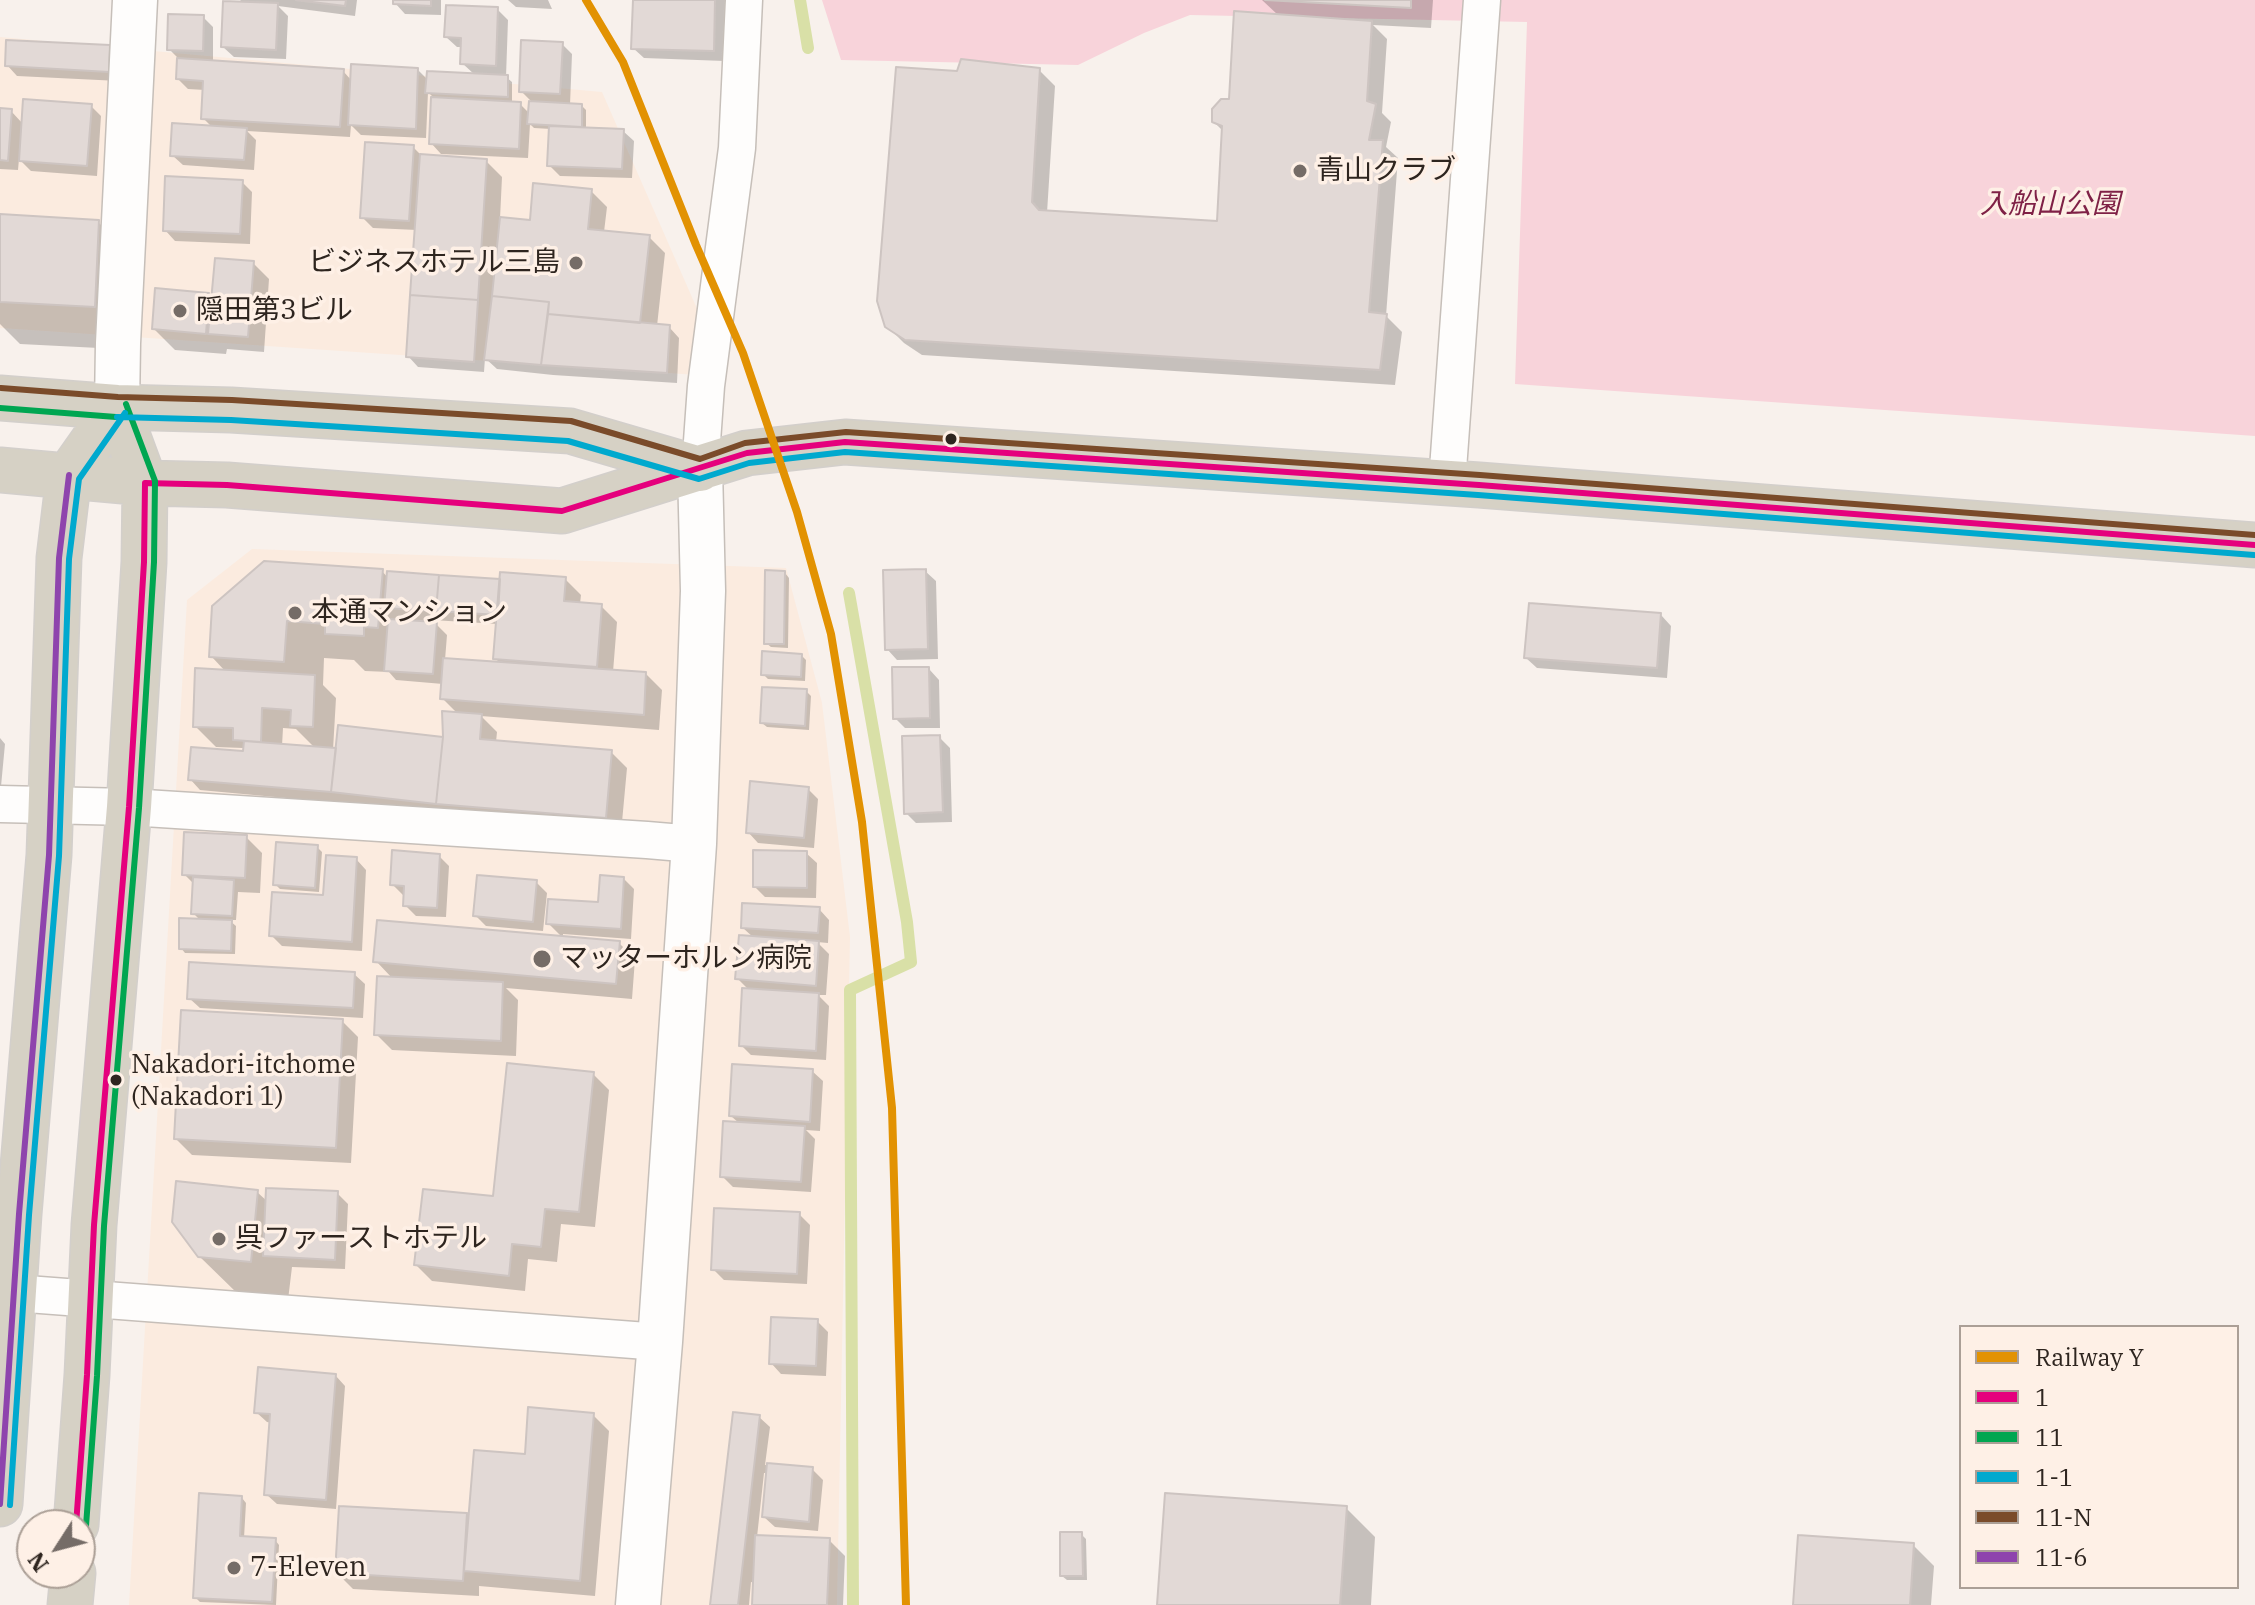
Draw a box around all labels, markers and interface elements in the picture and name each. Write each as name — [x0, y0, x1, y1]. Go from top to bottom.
place label: 青山クラブ — [1316, 154, 1456, 188]
marker: 青山クラブ — [1291, 162, 1309, 180]
park label: 入船山公園 — [1980, 188, 2120, 222]
place label: ビジネスホテル三島 — [308, 246, 560, 280]
marker: ビジネスホテル三島 — [567, 254, 585, 272]
place label: 隠田第3ビル — [196, 294, 353, 328]
marker: 隠田第3ビル — [171, 302, 189, 320]
unlabelled marker — [943, 431, 959, 447]
place label: 本通マンション — [311, 596, 507, 630]
marker: 本通マンション — [286, 604, 304, 622]
place label: マッターホルン病院 — [560, 942, 812, 976]
marker: マッターホルン病院 — [531, 948, 553, 970]
place label: Nakadori-itchome (Nakadori 1) — [131, 1049, 355, 1110]
marker: Nakadori-itchome (Nakadori 1) — [108, 1072, 124, 1088]
place label: 呉ファーストホテル — [235, 1222, 487, 1256]
marker: 呉ファーストホテル — [210, 1230, 228, 1248]
legend — [1959, 1325, 2239, 1589]
text: Railway Y — [2035, 1341, 2144, 1373]
text: 1 — [2035, 1381, 2049, 1413]
text: 11 — [2035, 1421, 2064, 1453]
text: 1-1 — [2035, 1461, 2073, 1493]
text: 11-N — [2035, 1501, 2092, 1533]
north arrow — [16, 1509, 96, 1589]
text: 11-6 — [2035, 1541, 2088, 1573]
text: N — [21, 1547, 55, 1578]
place label: 7-Eleven — [250, 1551, 367, 1585]
marker: 7-Eleven — [225, 1559, 243, 1577]

